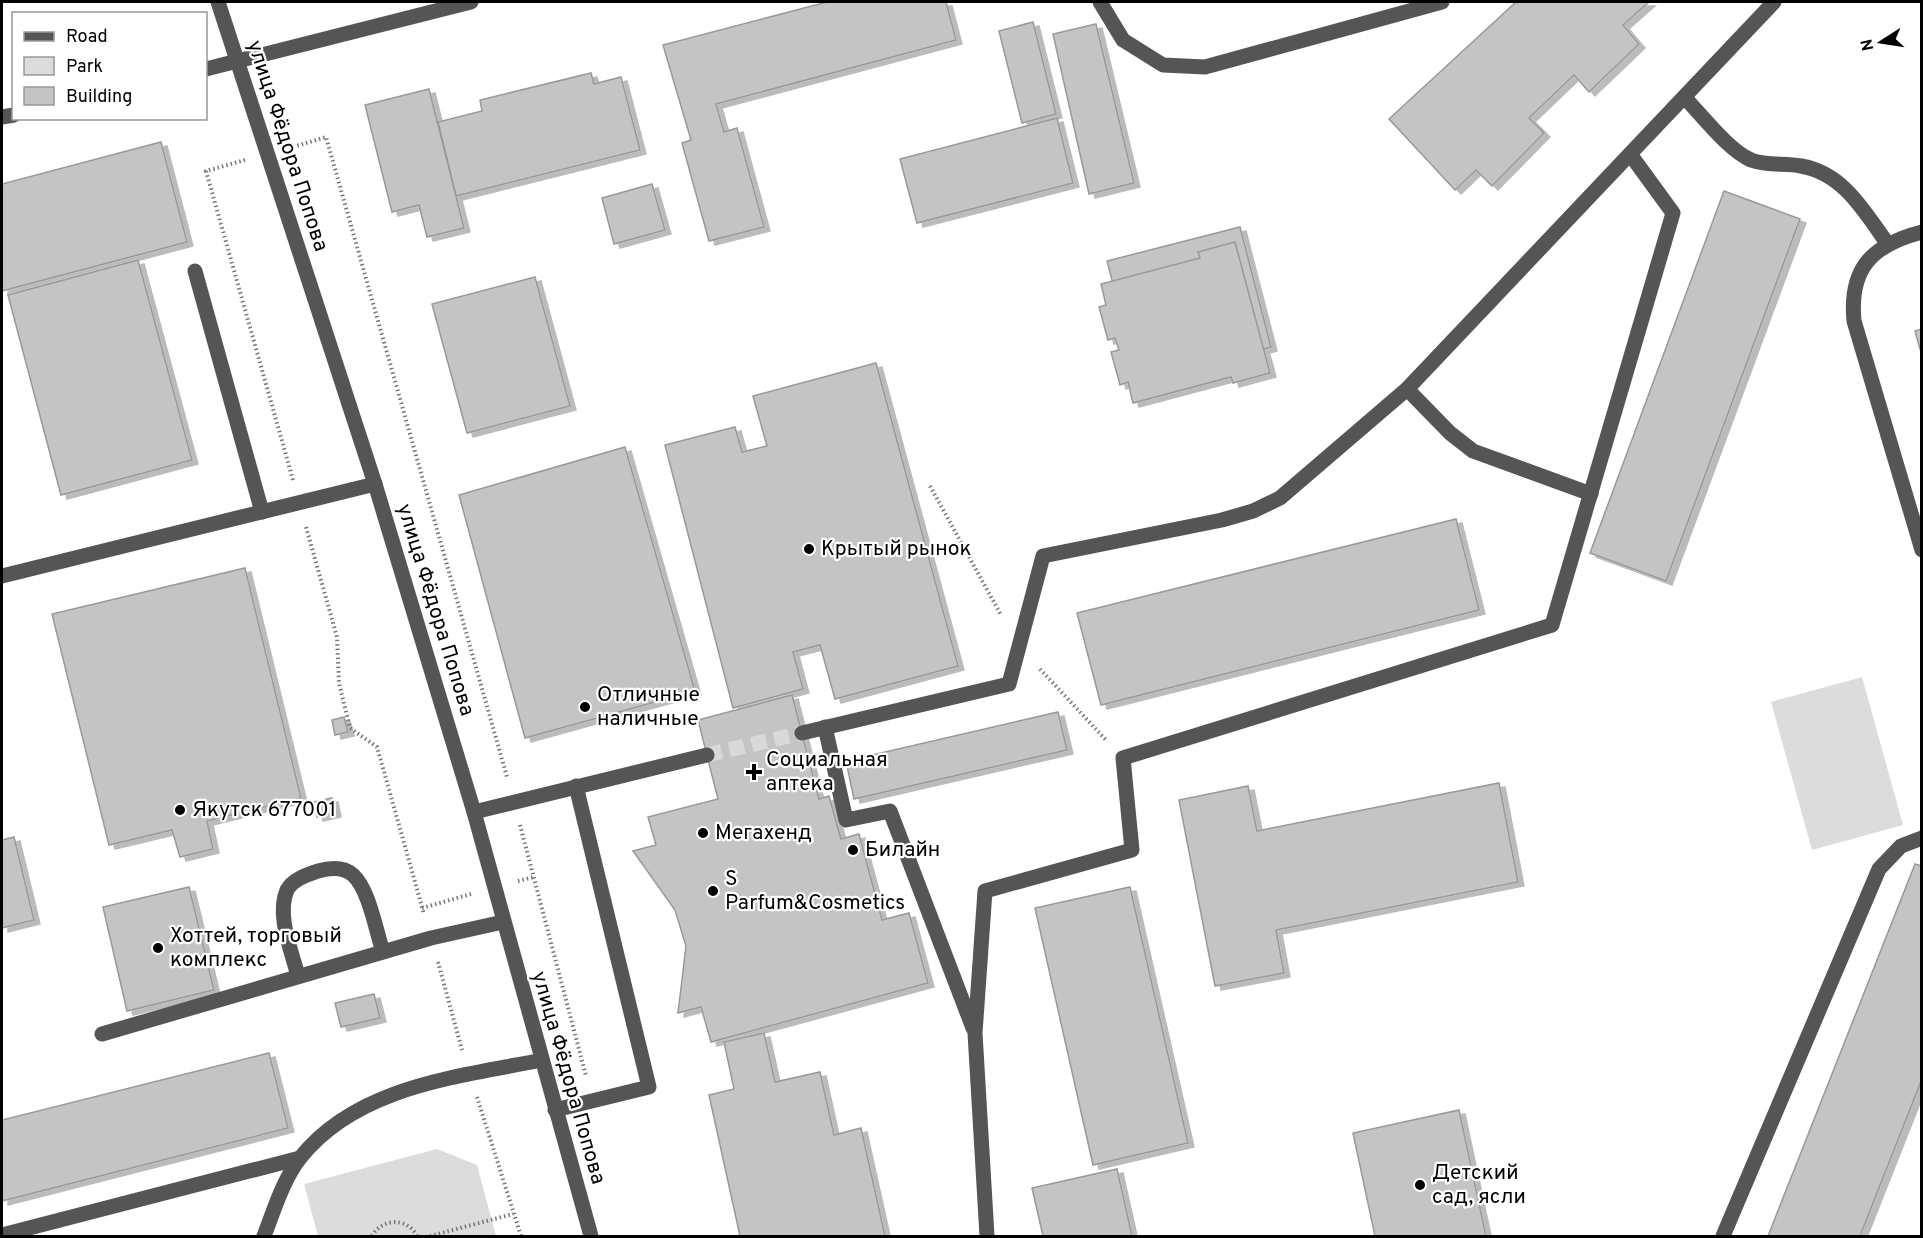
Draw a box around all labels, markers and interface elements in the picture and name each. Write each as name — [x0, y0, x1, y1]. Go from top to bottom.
legend — [12, 12, 207, 120]
north arrow — [1851, 12, 1911, 72]
text: Road — [66, 26, 108, 49]
street label: улица Фёдора Попова — [240, 37, 334, 255]
text: N — [1857, 37, 1879, 52]
text: Park — [66, 56, 103, 79]
text: Building — [66, 86, 132, 109]
street label: улица Фёдора Попова — [390, 501, 480, 719]
place label: Крытый рынок — [821, 536, 972, 563]
marker: Крытый рынок — [802, 542, 816, 556]
place label: Отличные наличные — [597, 682, 700, 733]
marker: Отличные наличные — [578, 700, 592, 714]
place label: Социальная аптека — [766, 747, 888, 798]
marker: Социальная аптека — [747, 765, 761, 779]
place label: Якутск 677001 — [192, 797, 336, 824]
marker: Якутск 677001 — [173, 803, 187, 817]
place label: Мегахенд — [715, 820, 812, 847]
marker: Мегахенд — [696, 826, 710, 840]
place label: Билайн — [865, 837, 940, 864]
marker: Билайн — [846, 843, 860, 857]
place label: S Parfum&Cosmetics — [725, 866, 905, 917]
marker: S Parfum&Cosmetics — [706, 884, 720, 898]
place label: Хоттей, торговый комплекс — [170, 923, 342, 974]
marker: Хоттей, торговый комплекс — [151, 941, 165, 955]
street label: улица Фёдора Попова — [525, 968, 611, 1188]
place label: Детский сад, ясли — [1432, 1160, 1526, 1211]
marker: Детский сад, ясли — [1413, 1178, 1427, 1192]

